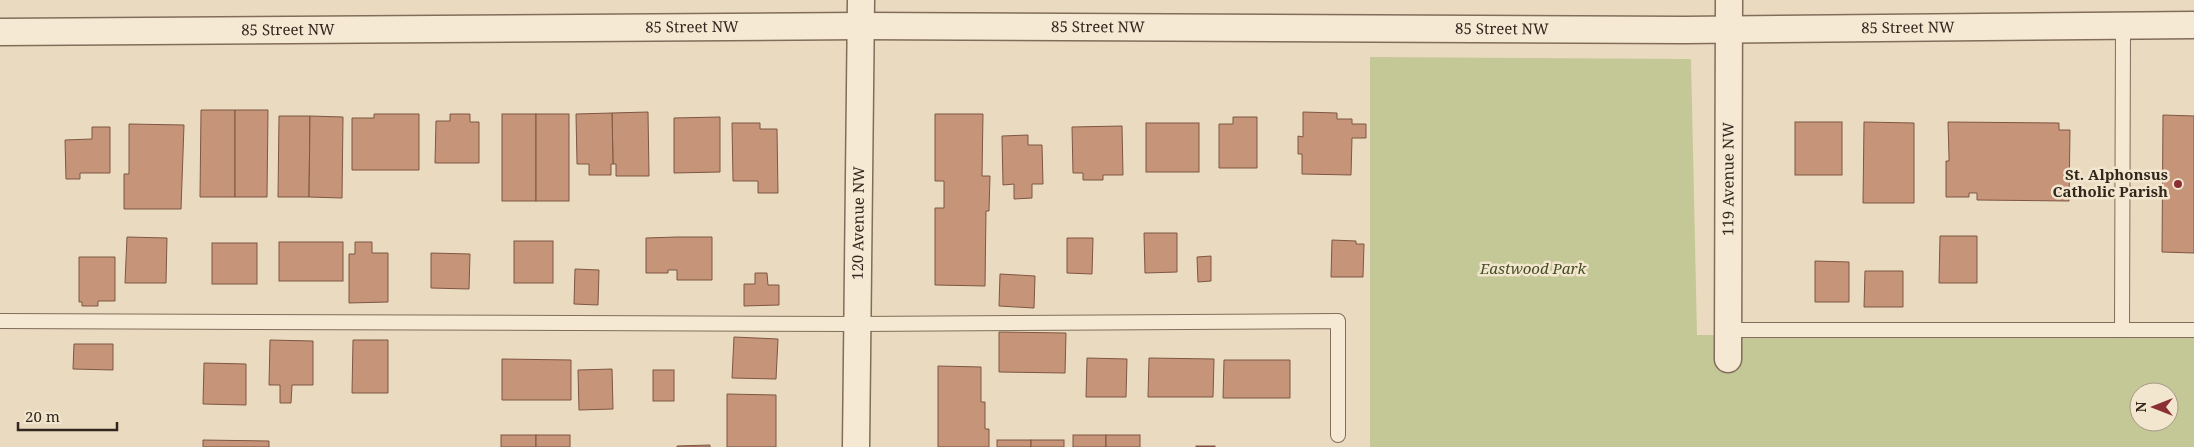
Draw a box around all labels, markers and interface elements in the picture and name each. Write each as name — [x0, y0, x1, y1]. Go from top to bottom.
street label: 85 Street NW — [645, 16, 739, 37]
street label: 85 Street NW — [1051, 16, 1145, 36]
street label: 85 Street NW — [1861, 16, 1955, 37]
street label: 85 Street NW — [1455, 18, 1549, 38]
street label: 85 Street NW — [241, 19, 335, 39]
street label: 119 Avenue NW — [1717, 122, 1738, 236]
place label: St. Alphonsus Catholic Parish — [2052, 164, 2168, 201]
street label: 120 Avenue NW — [847, 166, 868, 280]
marker: St. Alphonsus Catholic Parish — [2172, 178, 2184, 190]
park label: Eastwood Park — [1479, 258, 1587, 278]
north arrow — [2129, 382, 2179, 432]
scale bar — [18, 400, 116, 432]
text: N — [2131, 401, 2150, 413]
text: 20 m — [25, 406, 60, 426]

